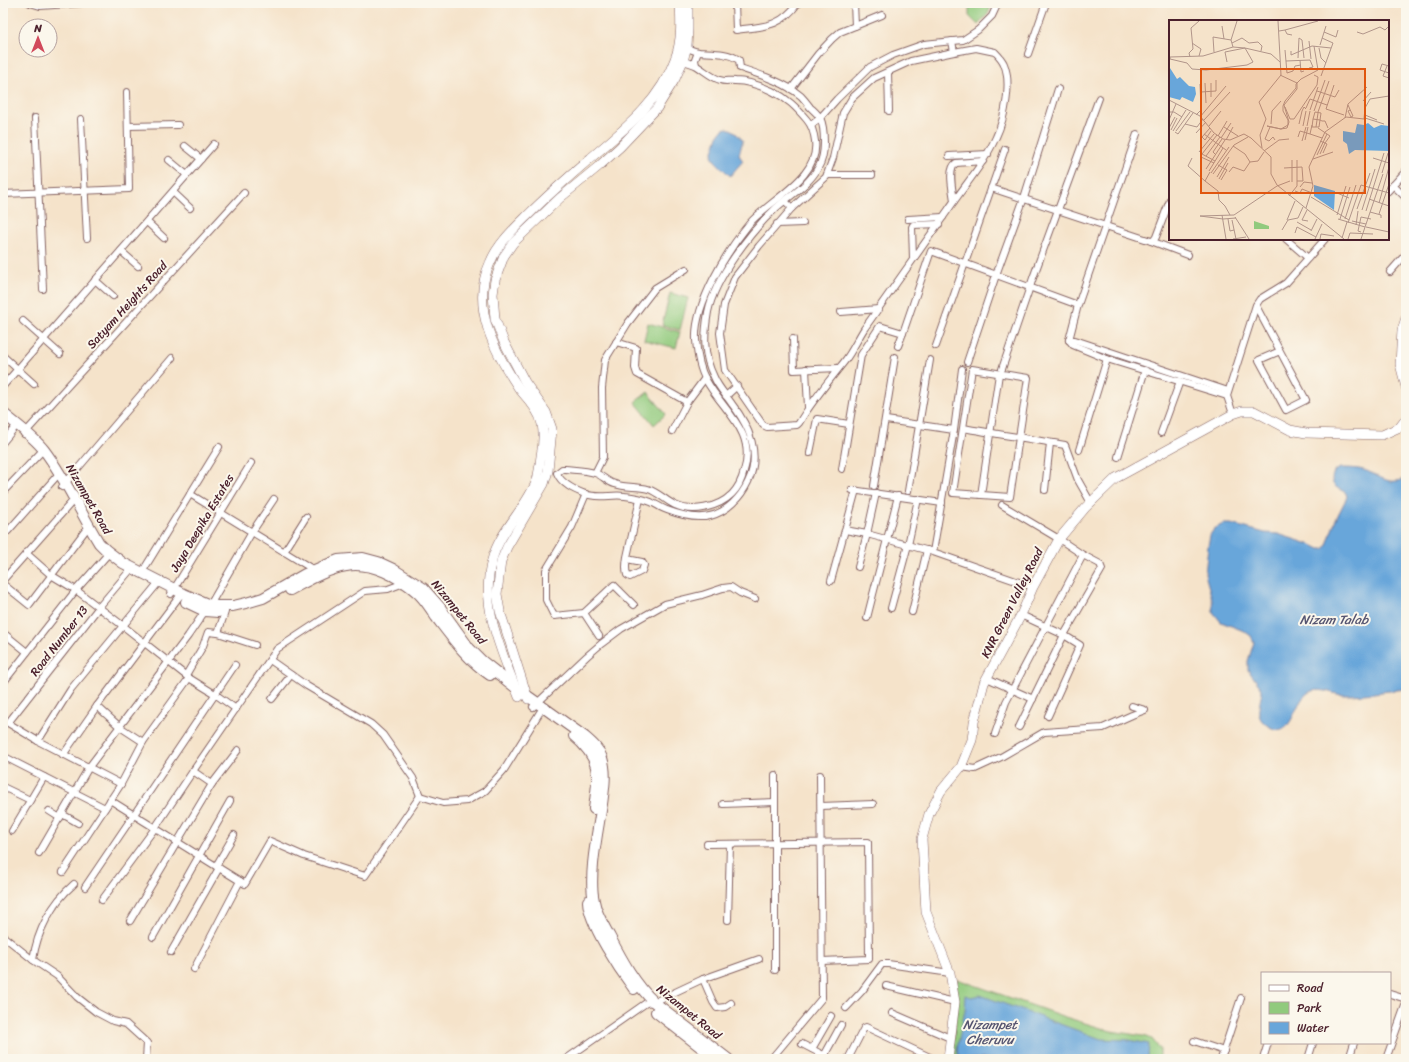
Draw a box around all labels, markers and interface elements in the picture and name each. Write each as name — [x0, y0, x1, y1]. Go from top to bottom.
north arrow — [18, 18, 58, 58]
text: N — [33, 19, 42, 38]
inset map — [1169, 20, 1389, 240]
street label: Satyam Heights Road — [81, 255, 173, 354]
street label: Nizampet Road — [60, 459, 119, 539]
street label: Jaya Deepika Estates — [163, 469, 240, 577]
street label: KNR Green Valley Road — [975, 543, 1050, 662]
street label: Nizampet Road — [426, 574, 493, 650]
street label: Road Number 13 — [24, 600, 94, 681]
water label: Nizam Talab — [1300, 608, 1369, 631]
legend — [1261, 972, 1391, 1044]
text: Road — [1297, 977, 1324, 999]
street label: Nizampet Road — [651, 979, 727, 1046]
text: Park — [1297, 997, 1322, 1019]
water label: Nizampet Cheruvu — [963, 1013, 1018, 1051]
text: Water — [1297, 1017, 1330, 1039]

